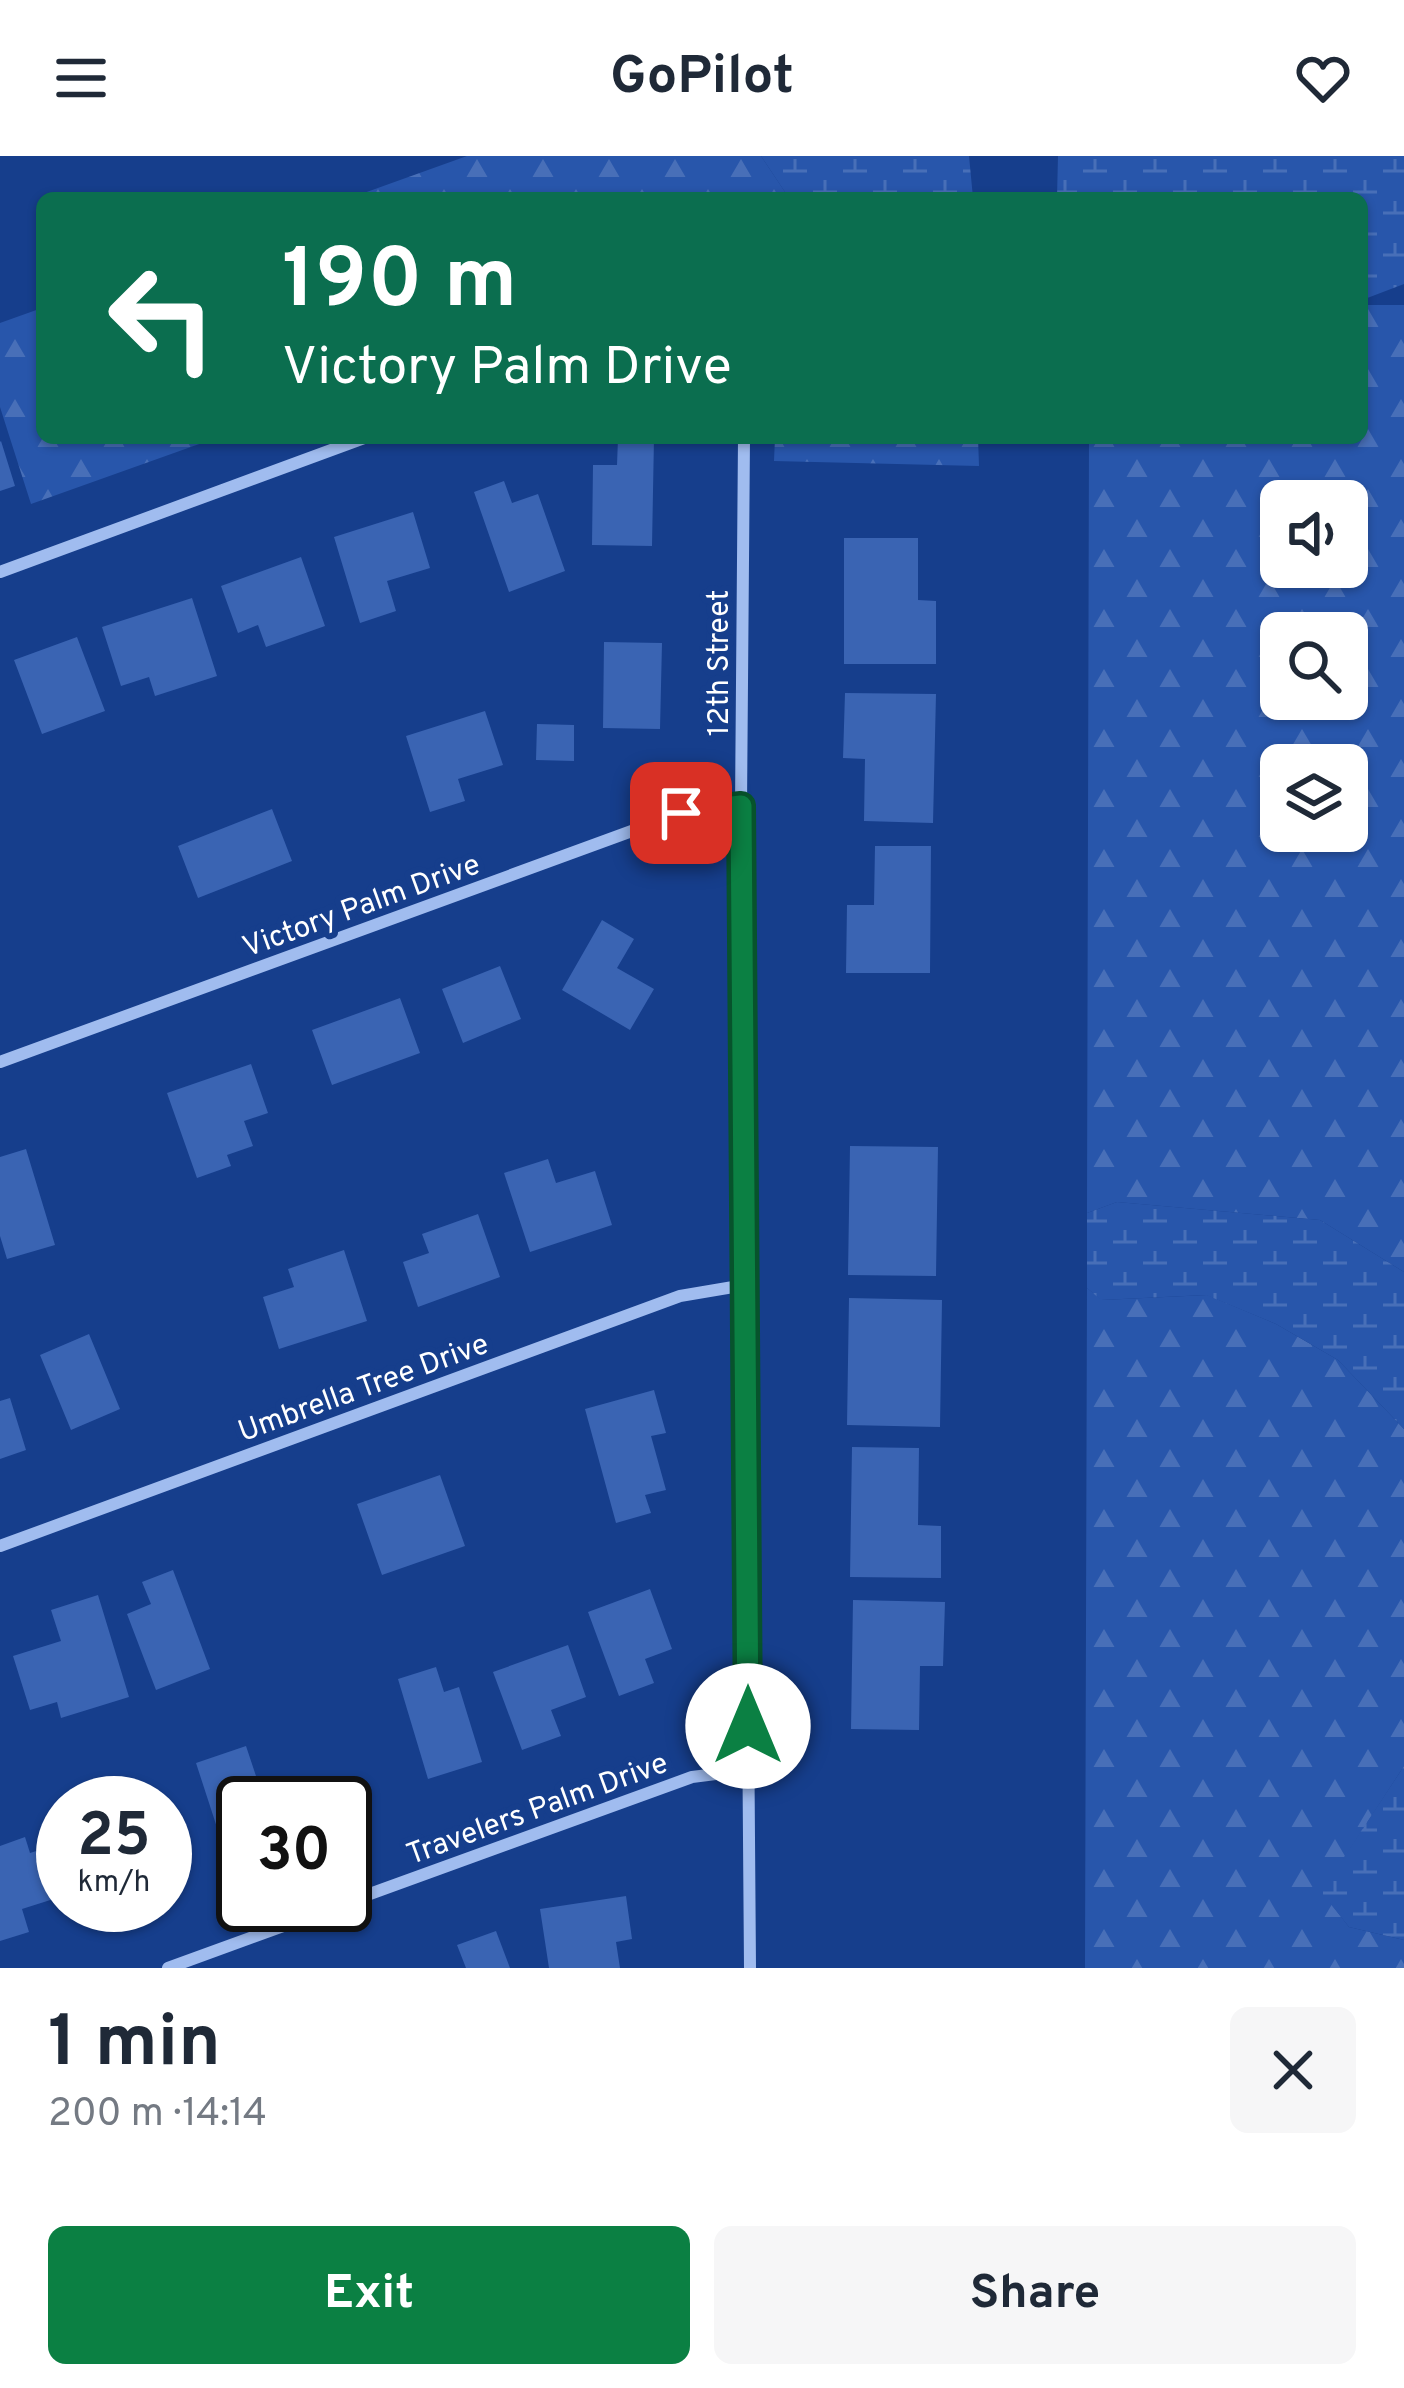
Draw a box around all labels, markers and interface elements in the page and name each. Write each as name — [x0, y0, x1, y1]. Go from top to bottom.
text: GoPilot — [610, 44, 794, 113]
icon: menu — [48, 45, 114, 111]
icon: heart — [1290, 45, 1356, 111]
text: 190 m — [282, 231, 517, 337]
icon: left — [84, 240, 240, 396]
text: Victory Palm Drive — [282, 335, 732, 404]
map controls — [1260, 480, 1368, 852]
button: sound — [1260, 480, 1368, 588]
street label: 12th Street — [702, 590, 739, 736]
button: search — [1260, 612, 1368, 720]
button: layers — [1260, 744, 1368, 852]
pin — [630, 762, 732, 864]
icon: arrive — [648, 780, 714, 846]
street label: Victory Palm Drive — [238, 847, 486, 967]
street label: Umbrella Tree Drive — [234, 1327, 494, 1452]
position arrow — [685, 1663, 811, 1789]
street label: Travelers Palm Drive — [402, 1746, 674, 1875]
speed limit sign: 30 — [216, 1776, 372, 1932]
text: 25 — [77, 1801, 151, 1877]
text: km/h — [78, 1865, 150, 1902]
text: 1 min — [48, 2000, 221, 2092]
button: close — [1230, 2007, 1356, 2133]
text: 200 m · 14:14 — [48, 2091, 267, 2140]
button: Exit — [48, 2226, 690, 2364]
button: Share — [714, 2226, 1356, 2364]

